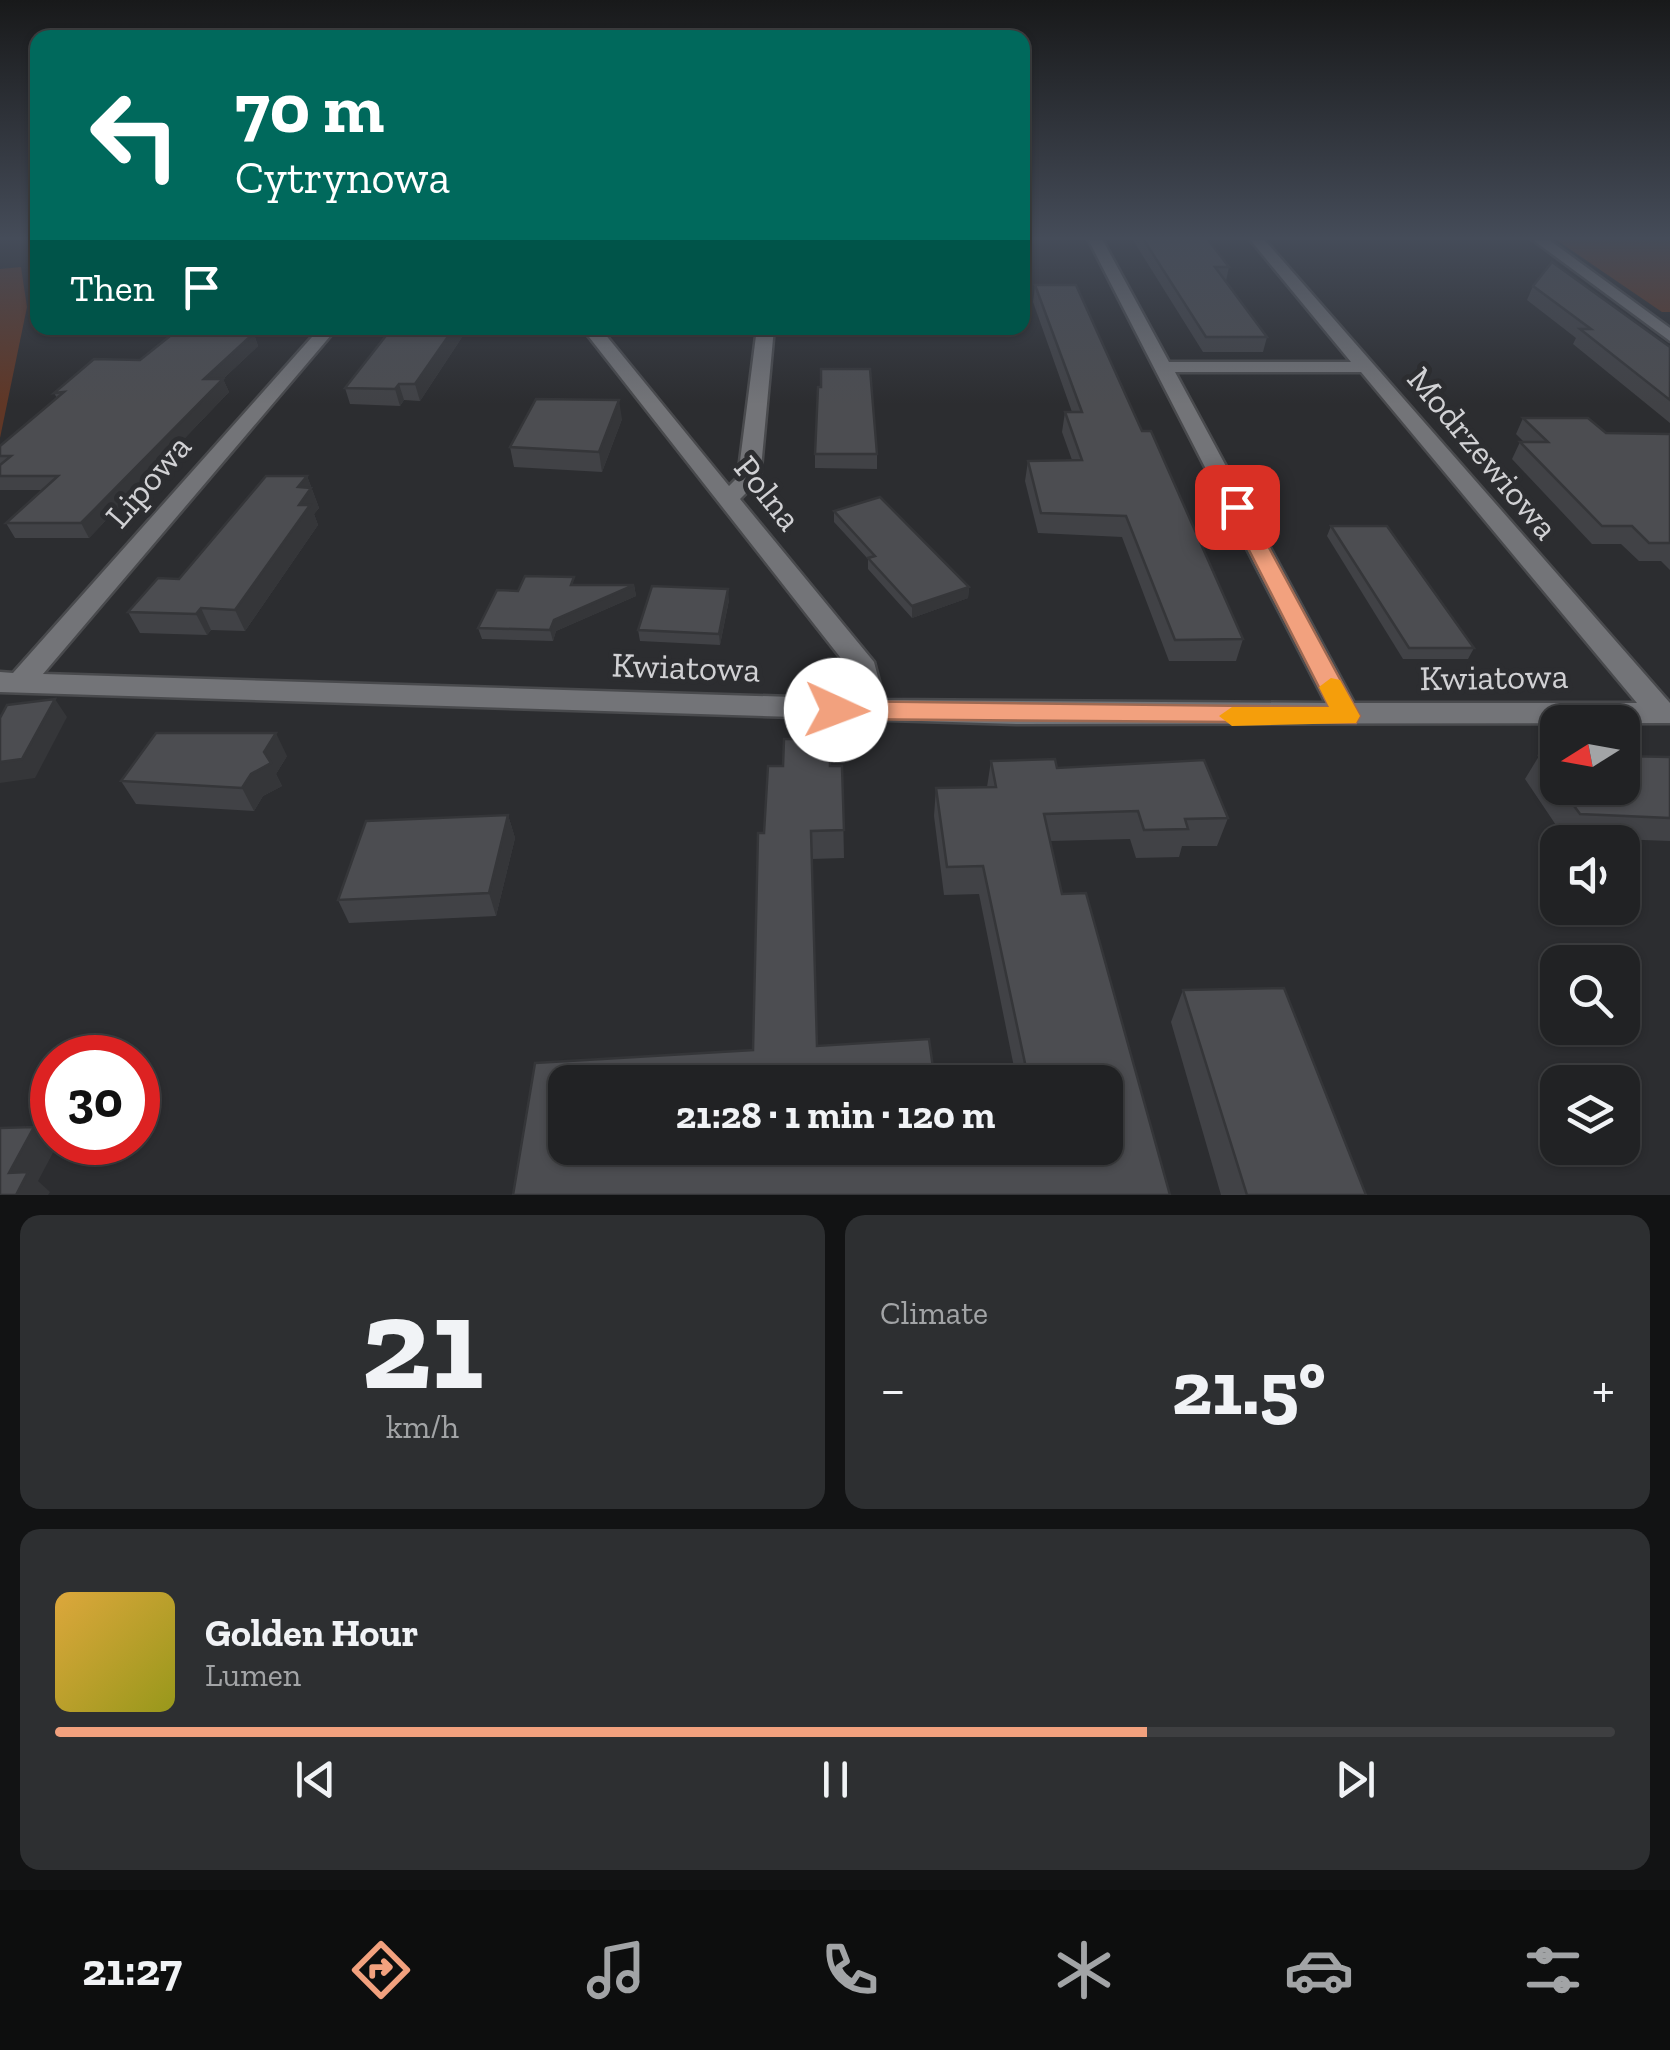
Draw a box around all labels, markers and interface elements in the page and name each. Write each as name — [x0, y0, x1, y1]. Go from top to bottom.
text: 70 m — [235, 66, 384, 150]
icon: left — [70, 70, 200, 200]
text: Cytrynowa — [235, 151, 450, 205]
icon: arrive — [174, 260, 229, 315]
text: Then — [70, 265, 154, 311]
street label: Modrzewiowa — [1399, 358, 1567, 548]
street label: Lipowa — [96, 426, 200, 536]
street label: Polna — [725, 447, 811, 539]
pin — [1195, 465, 1280, 550]
icon: arrive — [1210, 480, 1265, 535]
street label: Kwiatowa — [611, 643, 761, 691]
street label: Kwiatowa — [1419, 655, 1569, 699]
position arrow — [784, 658, 888, 762]
north arrow — [1540, 705, 1640, 805]
map controls — [1540, 705, 1640, 1165]
button: sound — [1540, 825, 1640, 925]
button: search — [1540, 945, 1640, 1045]
speed limit sign: 30 — [30, 1035, 160, 1165]
button: layers — [1540, 1065, 1640, 1165]
text: 21:28 · 1 min · 120 m — [676, 1092, 995, 1138]
text: 21 — [361, 1265, 484, 1421]
text: Climate — [880, 1294, 988, 1332]
text: 21.5° — [1172, 1343, 1326, 1433]
text: − — [880, 1356, 906, 1422]
text: + — [1592, 1356, 1615, 1422]
text: km/h — [386, 1408, 459, 1446]
text: Golden Hour — [205, 1610, 418, 1656]
text: Lumen — [205, 1656, 301, 1694]
icon: previous — [288, 1752, 343, 1807]
icon: pause — [808, 1752, 863, 1807]
icon: next — [1328, 1752, 1383, 1807]
icon: directions — [346, 1935, 416, 2005]
icon: music — [581, 1935, 651, 2005]
icon: phone — [815, 1935, 885, 2005]
icon: climate — [1049, 1935, 1119, 2005]
icon: car — [1284, 1935, 1354, 2005]
icon: filters — [1518, 1935, 1588, 2005]
text: 21:27 — [82, 1943, 182, 1997]

